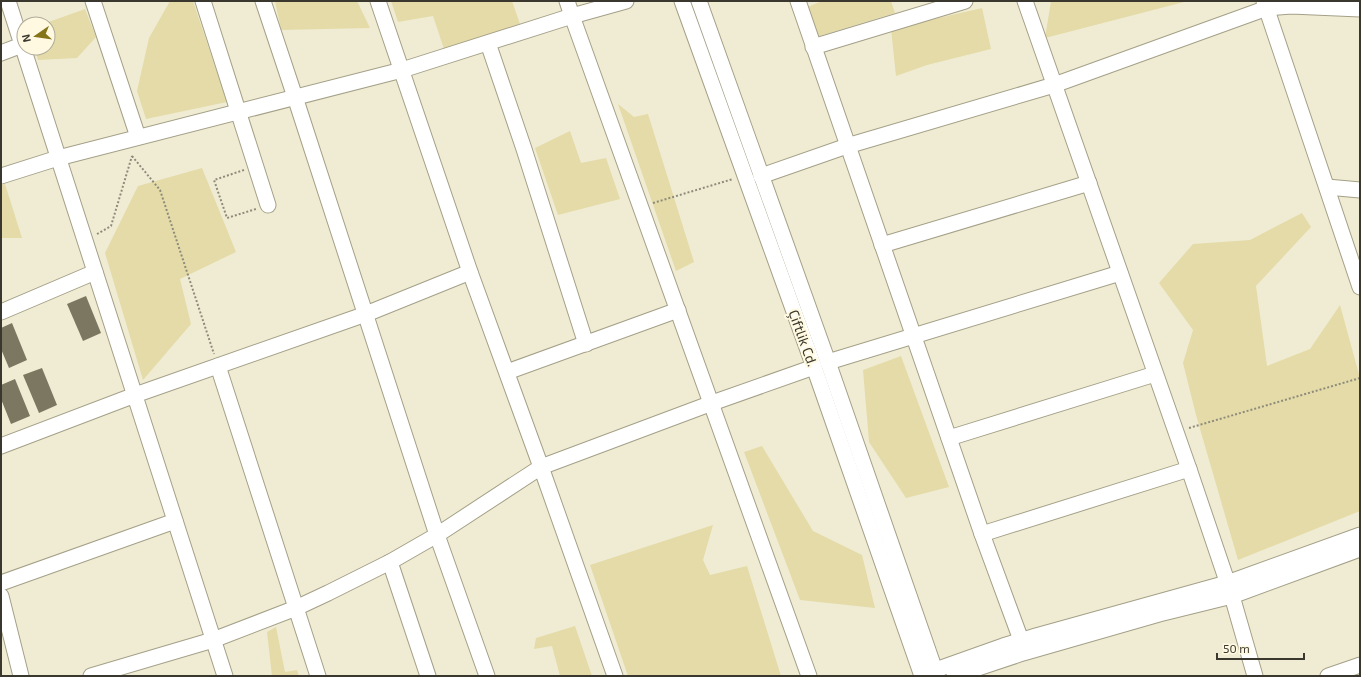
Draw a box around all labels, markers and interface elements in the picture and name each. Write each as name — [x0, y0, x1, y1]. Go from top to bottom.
north arrow — [16, 16, 56, 56]
text: N — [19, 33, 33, 44]
street label: Çiftlik Cd. — [784, 307, 822, 369]
scale bar — [1217, 635, 1304, 661]
text: 50 m — [1223, 641, 1250, 655]

